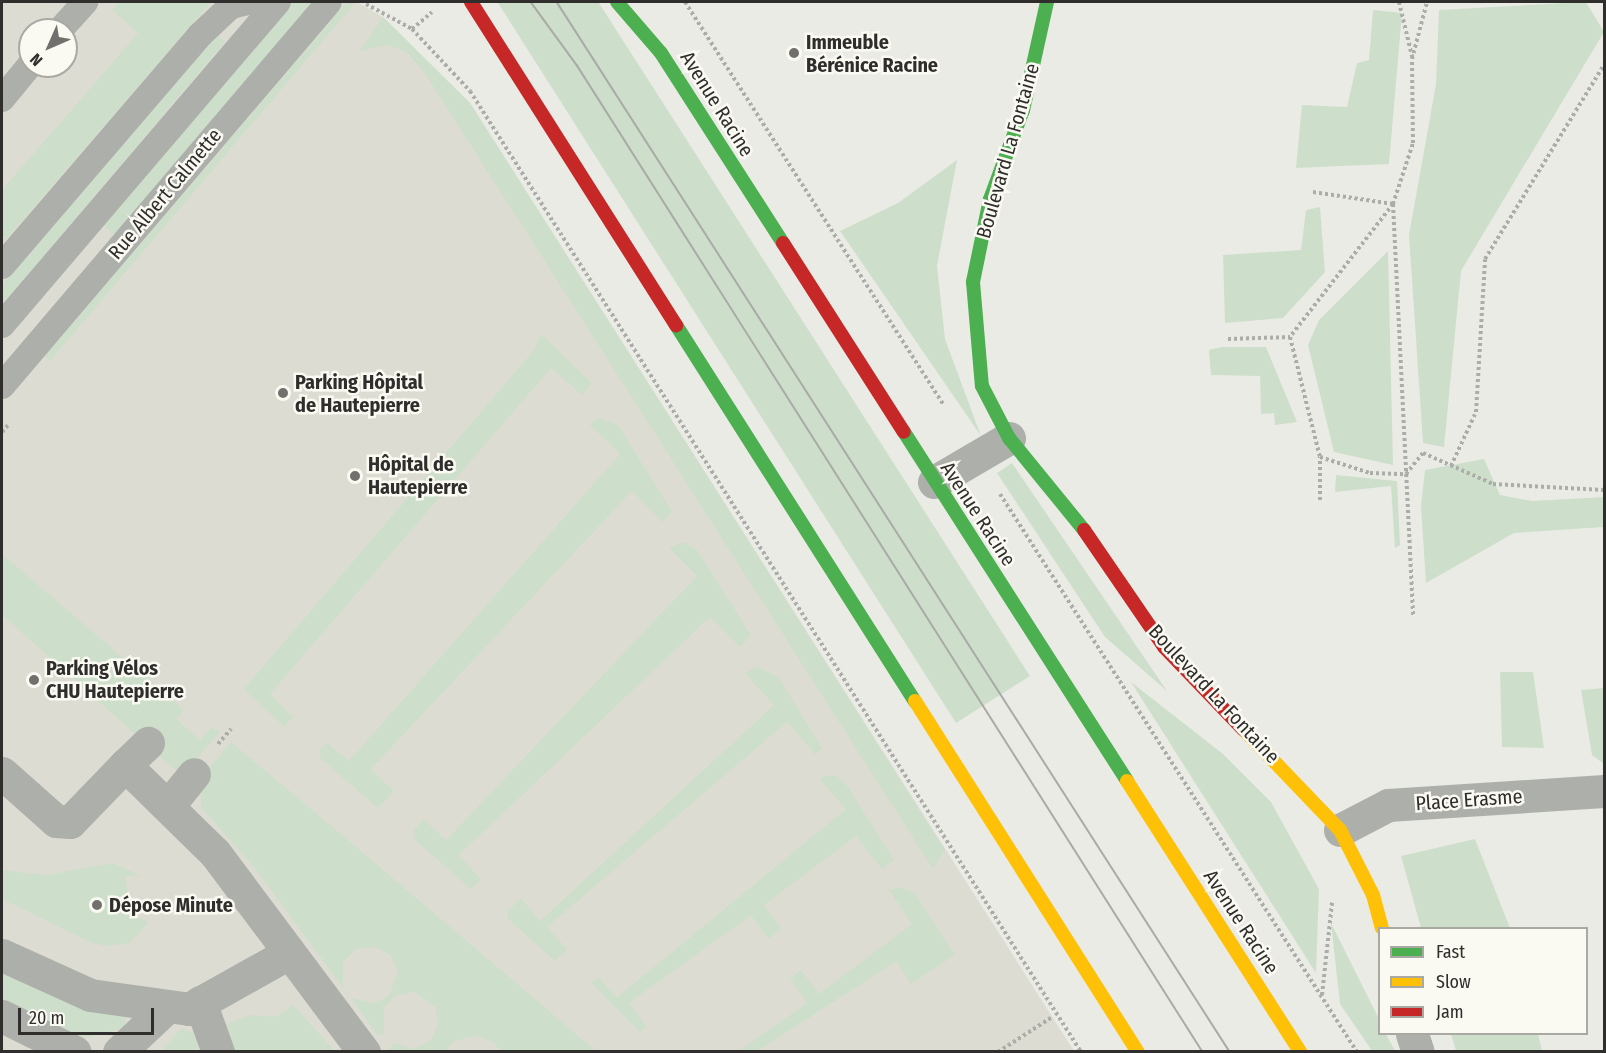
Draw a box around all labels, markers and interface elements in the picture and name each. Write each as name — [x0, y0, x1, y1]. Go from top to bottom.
north arrow — [18, 18, 78, 78]
place label: Immeuble Bérénice Racine — [806, 30, 938, 77]
marker: Immeuble Bérénice Racine — [787, 46, 801, 60]
street label: Avenue Racine — [675, 47, 759, 161]
text: N — [26, 50, 46, 70]
street label: Boulevard La Fontaine — [971, 61, 1045, 241]
street label: Rue Albert Calmette — [103, 124, 227, 264]
place label: Parking Hôpital de Hautepierre — [295, 370, 423, 417]
marker: Parking Hôpital de Hautepierre — [276, 386, 290, 400]
place label: Hôpital de Hautepierre — [368, 452, 468, 499]
street label: Avenue Racine — [935, 457, 1021, 571]
marker: Hôpital de Hautepierre — [346, 467, 364, 485]
street label: Boulevard La Fontaine — [1143, 620, 1285, 768]
place label: Parking Vélos CHU Hautepierre — [46, 656, 184, 703]
marker: Parking Vélos CHU Hautepierre — [27, 673, 41, 687]
street label: Place Erasme — [1415, 784, 1523, 816]
street label: Avenue Racine — [1198, 865, 1284, 979]
place label: Dépose Minute — [109, 893, 233, 917]
marker: Dépose Minute — [90, 898, 104, 912]
legend — [1378, 927, 1588, 1035]
text: Fast — [1436, 941, 1465, 963]
text: Slow — [1436, 971, 1471, 993]
scale bar — [21, 996, 158, 1034]
text: Jam — [1436, 1001, 1464, 1023]
text: 20 m — [29, 1007, 64, 1029]

